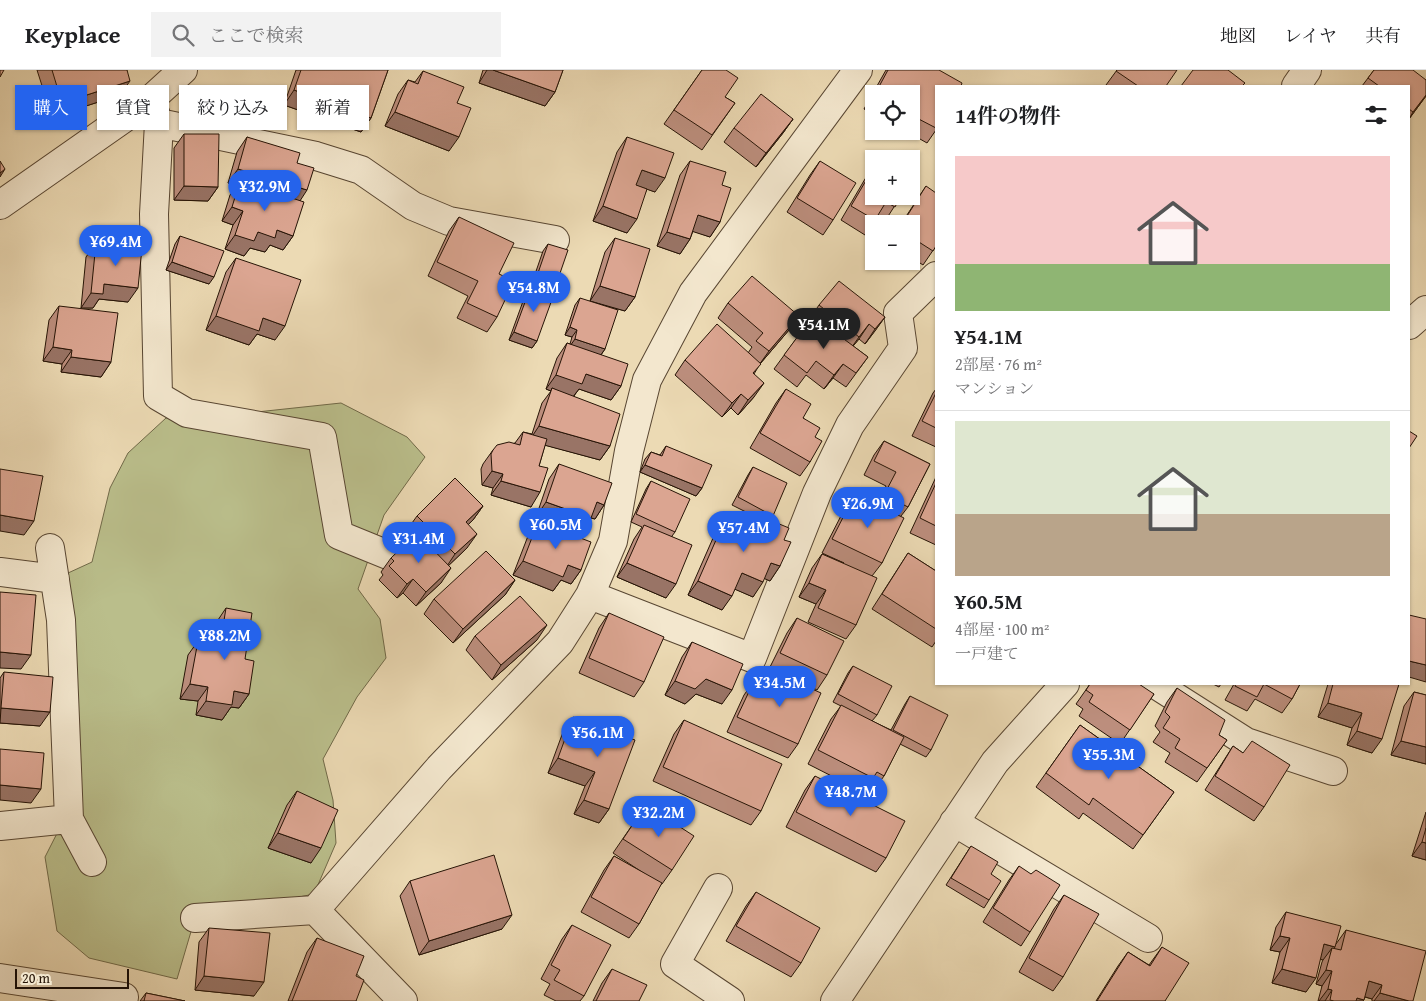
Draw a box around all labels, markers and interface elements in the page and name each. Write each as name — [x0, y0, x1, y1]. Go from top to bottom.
search box — [151, 12, 501, 57]
text: Keyplace — [25, 17, 121, 52]
icon: search — [169, 21, 197, 49]
text: ここで検索 — [209, 21, 304, 49]
text: 地図 — [1220, 22, 1256, 49]
text: レイヤ — [1284, 22, 1337, 49]
text: 共有 — [1365, 22, 1401, 49]
chip: 購入 — [15, 85, 87, 130]
chip: 賃貸 — [97, 85, 169, 130]
chip: 絞り込み — [179, 85, 287, 130]
chip: 新着 — [297, 85, 369, 130]
map controls — [865, 85, 920, 270]
button: locate — [865, 85, 920, 140]
text: 14件の物件 — [955, 100, 1061, 131]
icon: filters — [1362, 101, 1390, 129]
button: + — [865, 150, 920, 205]
pin: ¥32.9M — [224, 170, 306, 212]
text: ¥32.9M — [239, 174, 291, 198]
icon: home — [1128, 188, 1218, 278]
button: − — [865, 215, 920, 270]
pin: ¥69.4M — [75, 224, 157, 267]
text: ¥69.4M — [90, 229, 142, 253]
pin: ¥54.8M — [493, 270, 575, 313]
text: ¥54.8M — [508, 275, 560, 299]
pin: ¥54.1M — [783, 308, 865, 350]
text: ¥54.1M — [798, 312, 850, 336]
text: ¥54.1M — [955, 321, 1023, 352]
text: 2部屋 · 76 m² — [955, 352, 1042, 376]
text: マンション — [955, 376, 1034, 400]
icon: home — [1128, 454, 1218, 544]
pin: ¥26.9M — [827, 486, 909, 529]
text: ¥26.9M — [842, 491, 894, 515]
pin: ¥60.5M — [515, 508, 597, 550]
pin: ¥57.4M — [703, 510, 785, 553]
text: ¥60.5M — [530, 512, 582, 536]
text: ¥57.4M — [718, 515, 770, 539]
pin: ¥31.4M — [378, 522, 460, 564]
text: ¥31.4M — [393, 526, 445, 550]
text: ¥60.5M — [955, 586, 1023, 617]
text: 4部屋 · 100 m² — [955, 617, 1050, 641]
pin: ¥88.2M — [184, 618, 266, 661]
text: ¥88.2M — [199, 623, 251, 647]
text: 一戸建て — [955, 641, 1019, 665]
pin: ¥34.5M — [739, 666, 821, 708]
text: ¥34.5M — [754, 670, 806, 694]
pin: ¥56.1M — [557, 716, 639, 758]
text: ¥56.1M — [572, 720, 624, 744]
pin: ¥55.3M — [1068, 738, 1150, 780]
text: ¥55.3M — [1083, 742, 1135, 766]
pin: ¥48.7M — [810, 774, 892, 817]
text: ¥48.7M — [825, 779, 877, 803]
pin: ¥32.2M — [618, 796, 700, 838]
text: ¥32.2M — [633, 800, 685, 824]
scale bar — [15, 966, 129, 989]
text: 20 m — [22, 968, 50, 988]

